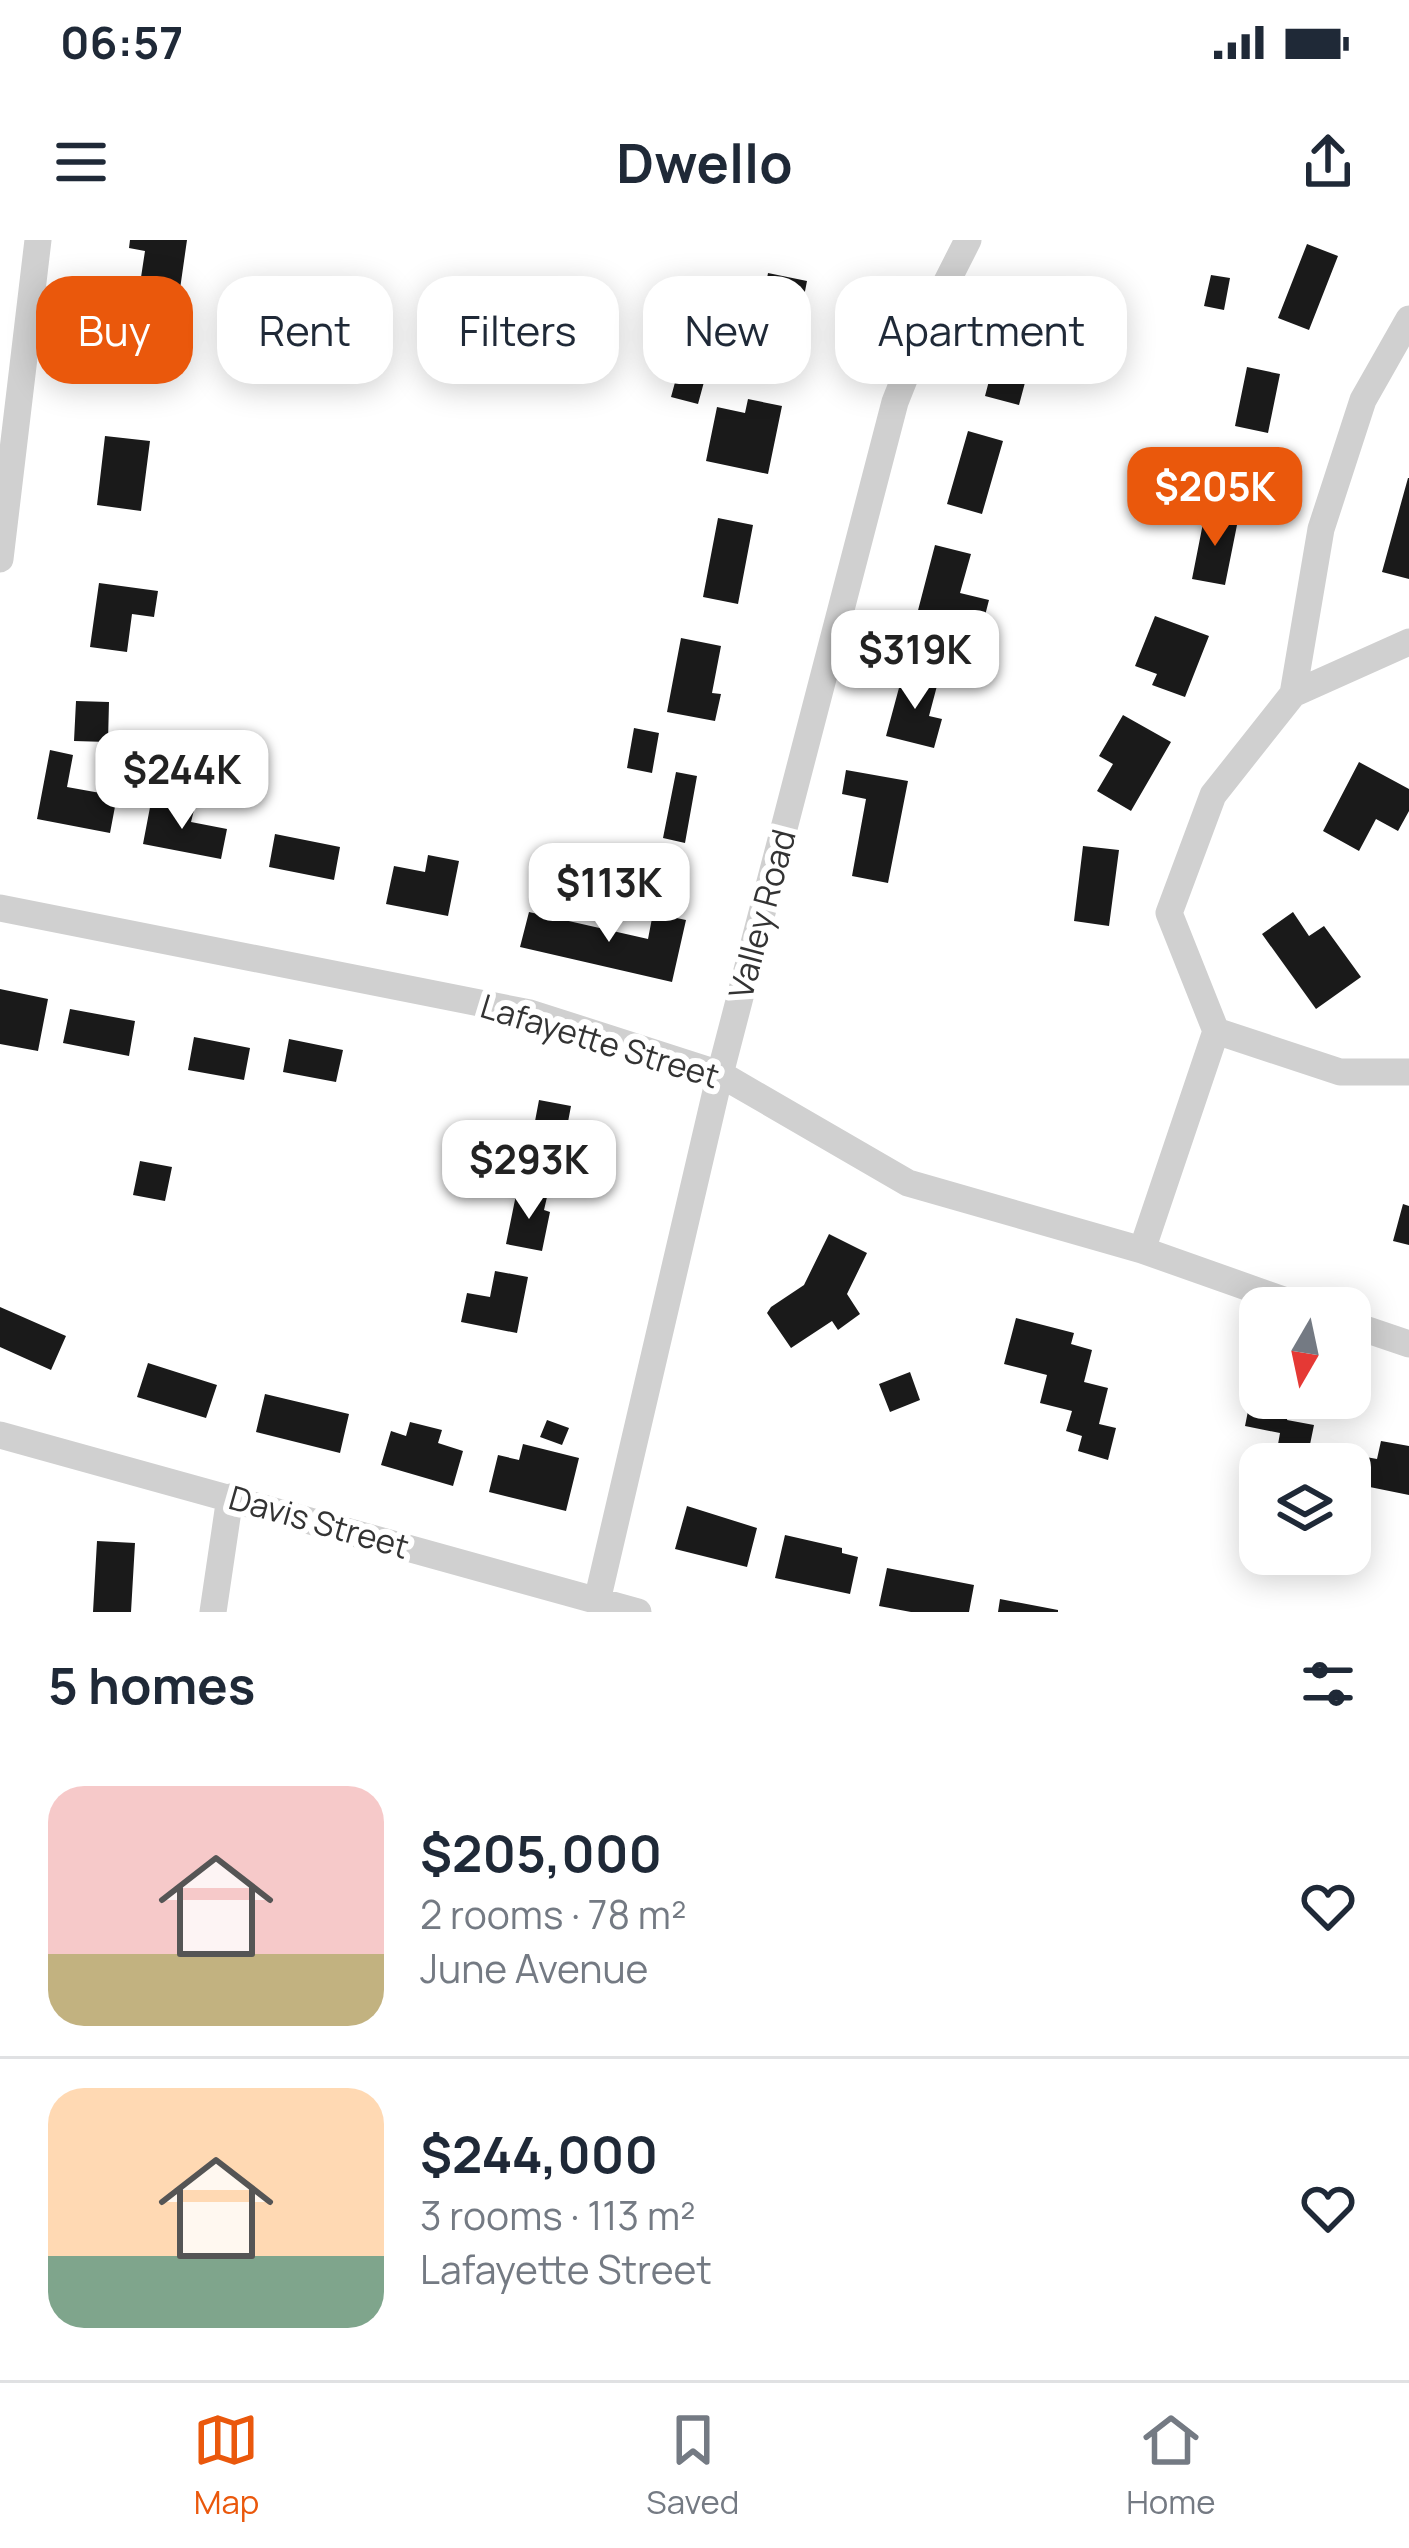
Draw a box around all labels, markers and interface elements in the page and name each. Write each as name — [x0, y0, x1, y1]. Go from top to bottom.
text: 06:57 — [60, 11, 183, 73]
text: Dwello — [616, 125, 793, 199]
icon: menu — [48, 129, 114, 195]
icon: share — [1295, 129, 1361, 195]
chip: Buy — [36, 276, 193, 384]
chip: Rent — [217, 276, 393, 384]
chip: Filters — [417, 276, 619, 384]
chip: New — [643, 276, 811, 384]
chip: Apartment — [835, 276, 1127, 384]
pin: $205K — [1131, 447, 1299, 549]
text: $205K — [1154, 459, 1276, 513]
pin: $319K — [831, 610, 999, 712]
text: $319K — [858, 622, 972, 676]
pin: $244K — [98, 730, 266, 832]
text: $244K — [122, 742, 242, 796]
street label: Valley Road — [717, 824, 806, 1003]
pin: $113K — [525, 843, 693, 945]
text: $113K — [556, 855, 662, 909]
street label: Lafayette Street — [475, 983, 725, 1098]
pin: $293K — [445, 1120, 613, 1222]
text: $293K — [469, 1132, 589, 1186]
north arrow — [1239, 1287, 1371, 1419]
map controls — [1239, 1287, 1371, 1575]
button: layers — [1239, 1443, 1371, 1575]
street label: Davis Street — [224, 1474, 414, 1569]
text: 5 homes — [48, 1650, 255, 1719]
icon: filters — [1295, 1651, 1361, 1717]
text: $205,000 — [420, 1818, 662, 1887]
icon: home — [144, 1834, 288, 1978]
icon: heart — [1295, 1873, 1361, 1939]
text: 2 rooms · 78 m² — [420, 1887, 687, 1941]
text: June Avenue — [420, 1941, 648, 1995]
text: $244,000 — [420, 2119, 658, 2188]
icon: home — [144, 2136, 288, 2280]
icon: heart — [1295, 2175, 1361, 2241]
text: 3 rooms · 113 m² — [420, 2188, 696, 2242]
text: Lafayette Street — [420, 2242, 712, 2296]
tab: Map — [193, 2407, 259, 2524]
tab: Saved — [646, 2407, 739, 2524]
tab: Home — [1126, 2407, 1216, 2524]

